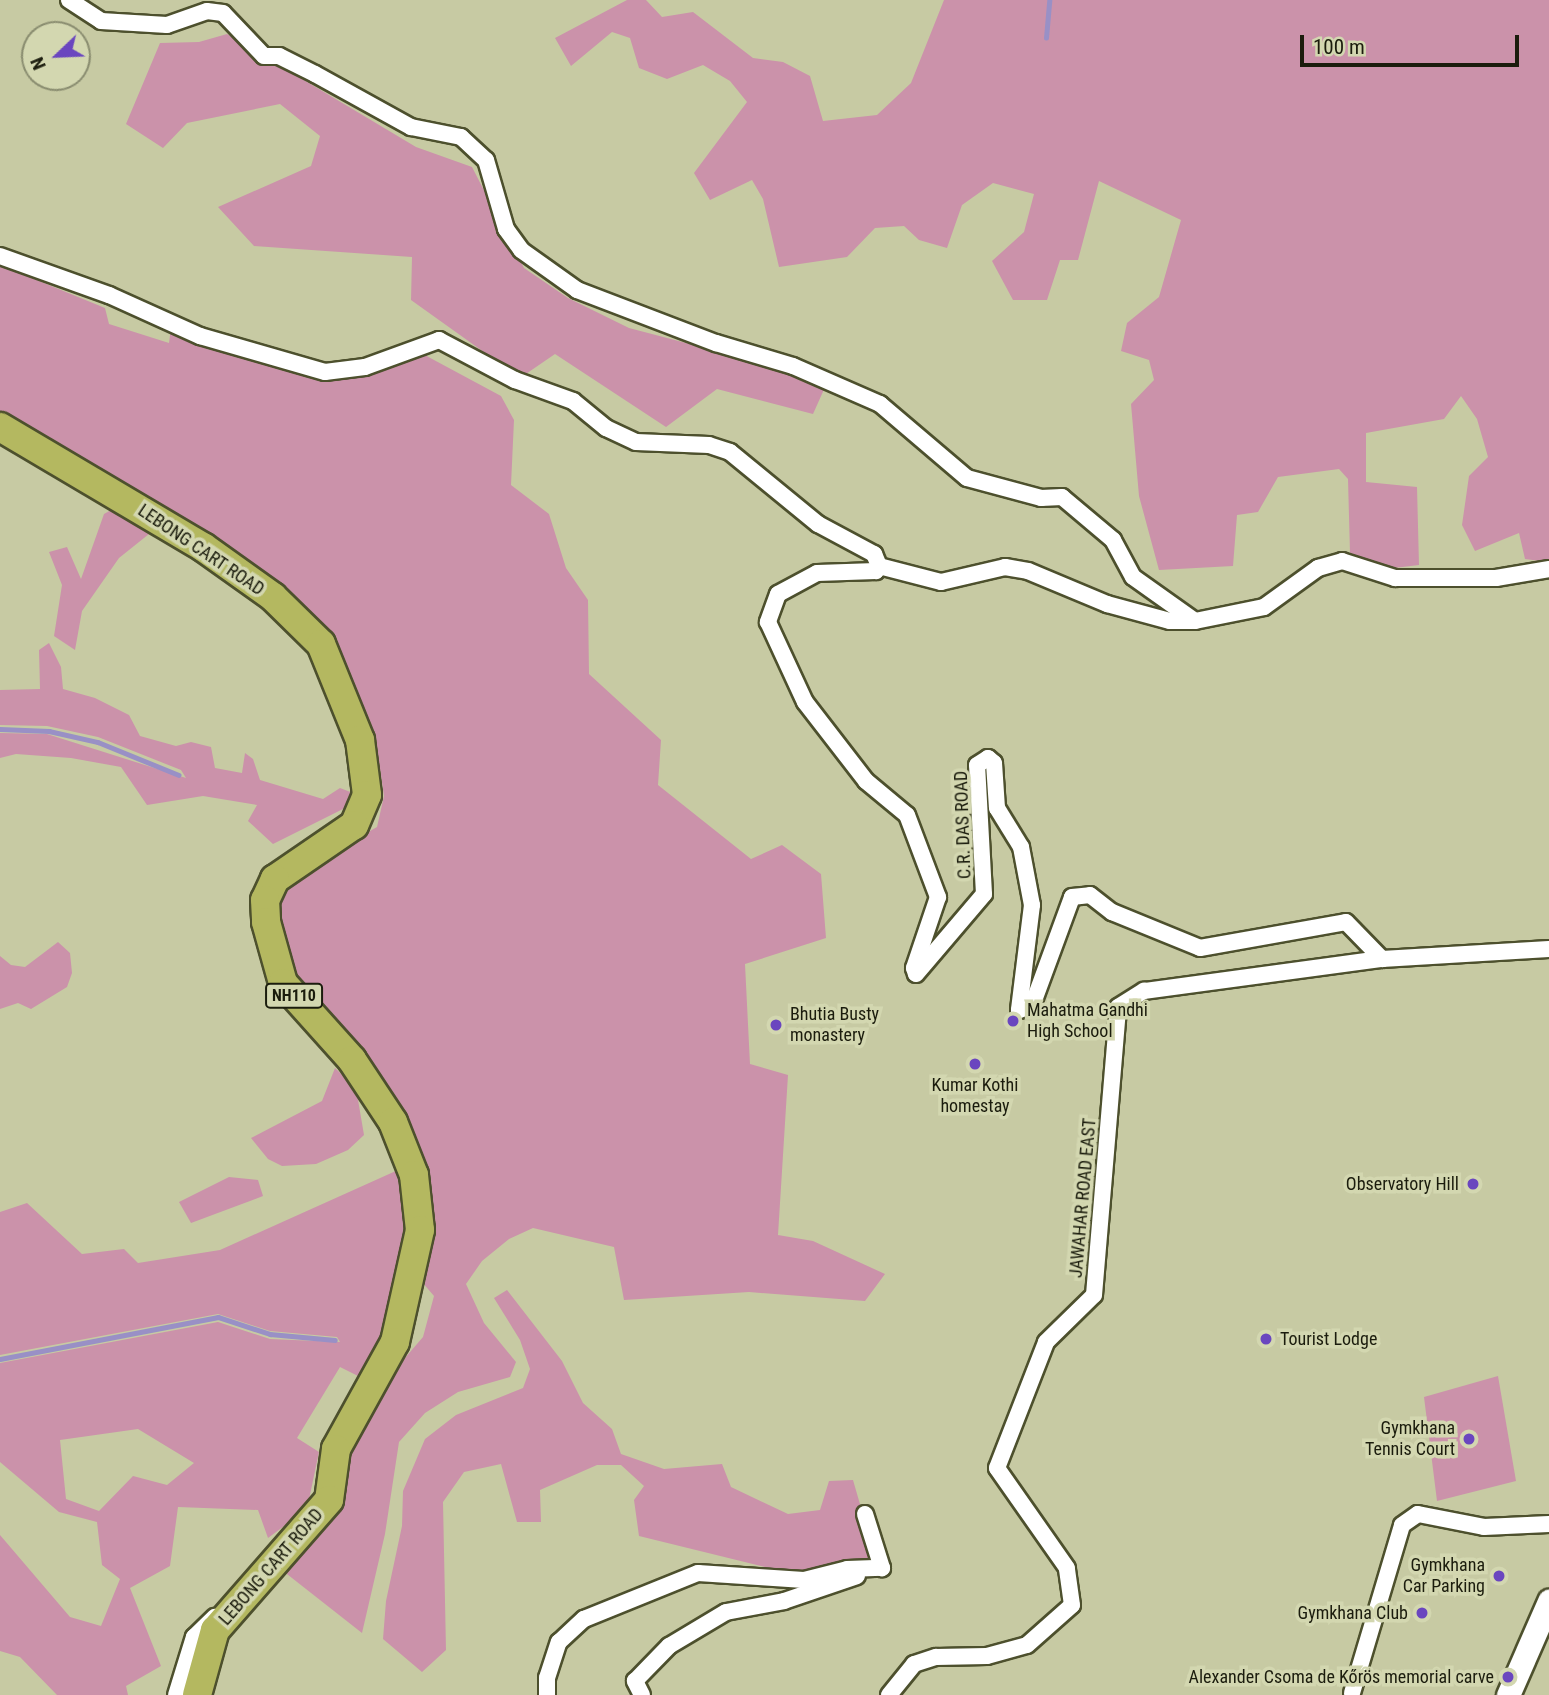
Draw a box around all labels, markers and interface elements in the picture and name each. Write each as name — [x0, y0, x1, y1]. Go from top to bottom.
north arrow — [21, 21, 91, 91]
scale bar — [1304, 21, 1523, 65]
text: 100 m — [1313, 35, 1365, 59]
text: N — [25, 54, 51, 73]
street label: LEBONG CART ROAD — [134, 500, 268, 600]
street label: C.R. DAS ROAD — [950, 771, 976, 879]
road number: NH110 — [264, 984, 324, 1008]
place label: Mahatma Gandhi High School — [1027, 1000, 1148, 1042]
place label: Bhutia Busty monastery — [790, 1004, 879, 1046]
marker: Mahatma Gandhi High School — [1005, 1013, 1021, 1029]
marker: Bhutia Busty monastery — [768, 1017, 784, 1033]
marker: Kumar Kothi homestay — [967, 1056, 983, 1072]
place label: Kumar Kothi homestay — [932, 1075, 1018, 1118]
street label: JAWAHAR ROAD EAST — [1065, 1117, 1101, 1279]
place label: Observatory Hill — [1346, 1173, 1459, 1195]
marker: Observatory Hill — [1465, 1176, 1481, 1192]
place label: Tourist Lodge — [1280, 1328, 1377, 1350]
marker: Tourist Lodge — [1258, 1331, 1274, 1347]
place label: Gymkhana Tennis Court — [1365, 1418, 1455, 1460]
marker: Gymkhana Tennis Court — [1461, 1431, 1477, 1447]
street label: LEBONG CART ROAD — [214, 1504, 328, 1630]
place label: Gymkhana Car Parking — [1403, 1555, 1485, 1598]
marker: Gymkhana Car Parking — [1491, 1568, 1507, 1584]
place label: Gymkhana Club — [1298, 1602, 1408, 1624]
marker: Gymkhana Club — [1414, 1605, 1430, 1621]
place label: Alexander Csoma de Kőrös memorial carve — [1189, 1666, 1494, 1688]
marker: Alexander Csoma de Kőrös memorial carve — [1500, 1669, 1516, 1685]

